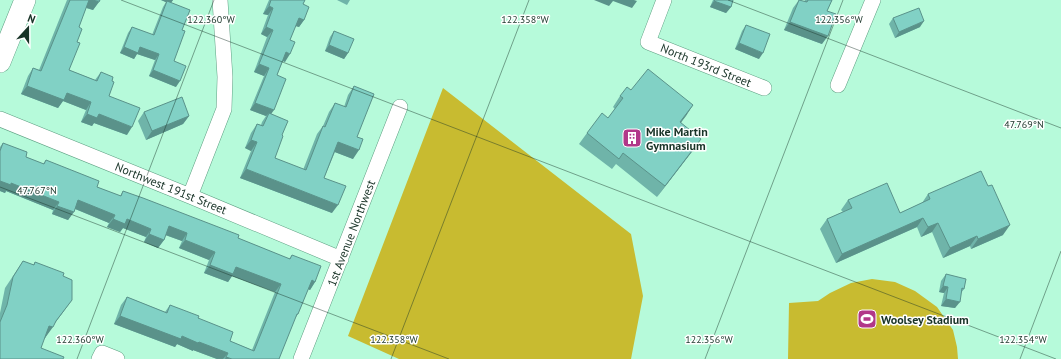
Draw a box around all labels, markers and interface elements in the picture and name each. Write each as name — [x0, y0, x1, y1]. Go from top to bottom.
north arrow — [8, 8, 48, 48]
text: N — [26, 11, 37, 26]
text: 122.360°W — [187, 13, 235, 26]
text: 122.358°W — [501, 13, 549, 26]
text: 122.356°W — [815, 13, 863, 26]
street label: North 193rd Street — [658, 40, 754, 90]
text: 47.769°N — [1004, 118, 1044, 131]
place label: Mike Martin Gymnasium — [646, 124, 708, 153]
building icon: Mike Martin Gymnasium — [621, 127, 643, 149]
street label: Northwest 191st Street — [113, 159, 229, 217]
street label: 1st Avenue Northwest — [324, 178, 378, 288]
text: 47.767°N — [17, 184, 57, 197]
sports icon: Woolsey Stadium — [856, 308, 878, 330]
place label: Woolsey Stadium — [881, 312, 969, 327]
text: 122.360°W — [56, 333, 104, 346]
text: 122.358°W — [370, 333, 418, 346]
text: 122.356°W — [685, 333, 733, 346]
text: 122.354°W — [999, 333, 1047, 346]

